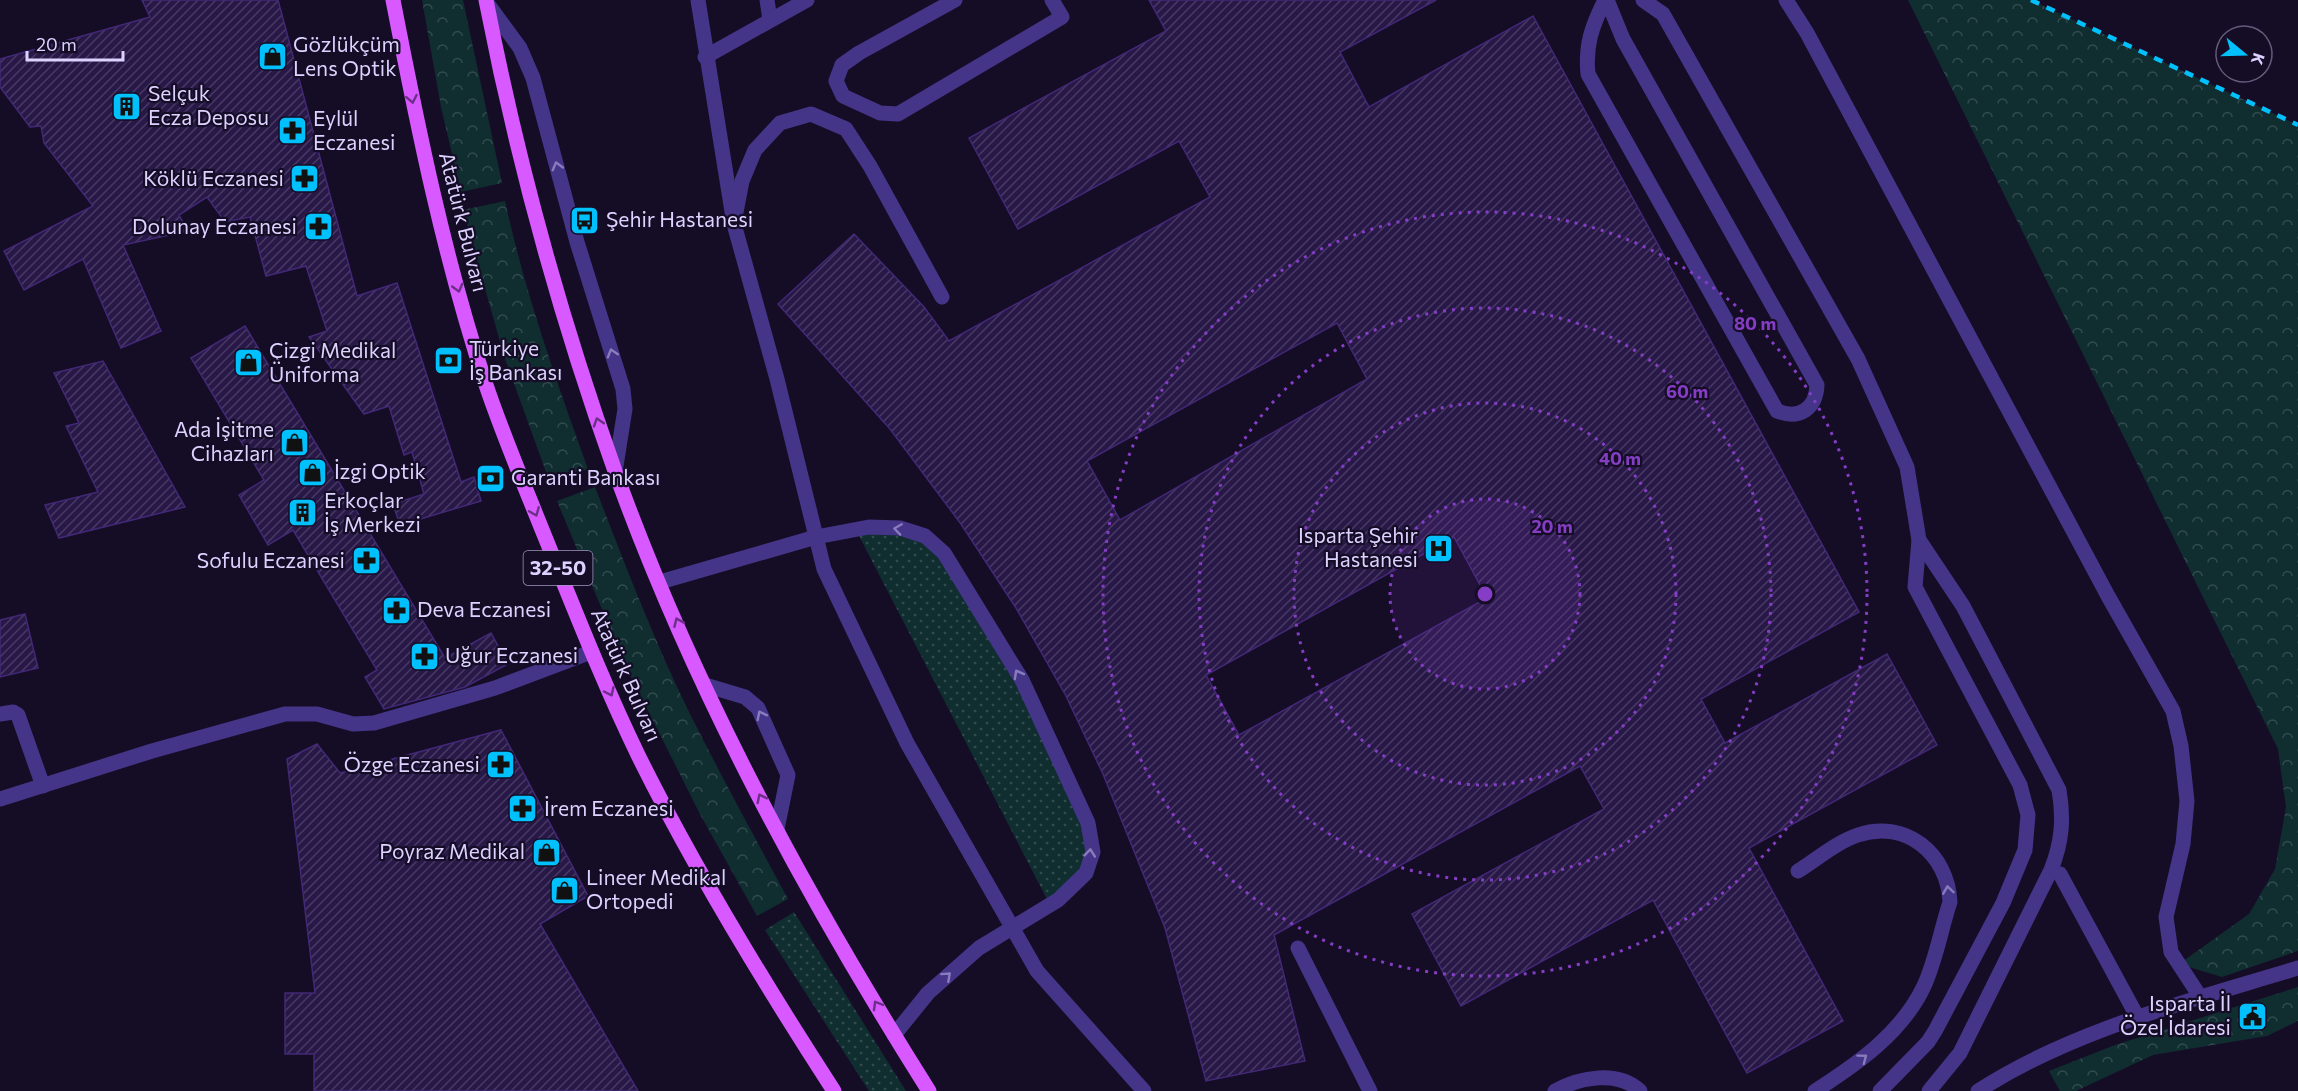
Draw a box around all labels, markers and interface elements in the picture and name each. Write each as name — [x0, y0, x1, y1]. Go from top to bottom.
scale bar — [27, 24, 123, 62]
north arrow — [2214, 24, 2274, 84]
place label: Gözlükçüm Lens Optik — [293, 31, 400, 80]
text: 20 m — [36, 33, 77, 55]
shop icon: Gözlükçüm Lens Optik — [256, 41, 288, 73]
text: K — [2248, 51, 2269, 67]
place label: Selçuk Ecza Deposu — [148, 80, 269, 129]
building icon: Selçuk Ecza Deposu — [111, 90, 143, 122]
one-way arrow — [405, 93, 418, 103]
place label: Eylül Eczanesi — [313, 105, 395, 154]
pharmacy icon: Eylül Eczanesi — [276, 115, 308, 147]
street label: Atatürk Bulvarı — [435, 149, 494, 294]
one-way arrow — [551, 162, 564, 172]
pharmacy icon: Köklü Eczanesi — [289, 163, 321, 195]
place label: Köklü Eczanesi — [143, 165, 284, 190]
bus stop icon: Şehir Hastanesi — [569, 204, 601, 236]
place label: Şehir Hastanesi — [606, 206, 753, 231]
pharmacy icon: Dolunay Eczanesi — [302, 211, 334, 243]
place label: Dolunay Eczanesi — [132, 213, 297, 238]
one-way arrow — [450, 283, 463, 293]
text: 80 m — [1734, 312, 1776, 334]
place label: Türkiye İş Bankası — [469, 335, 562, 384]
place label: Çizgi Medikal Üniforma — [269, 337, 396, 386]
bank icon: Türkiye İş Bankası — [432, 345, 464, 377]
shop icon: Çizgi Medikal Üniforma — [232, 347, 264, 379]
one-way arrow — [607, 348, 619, 359]
text: 60 m — [1666, 380, 1708, 402]
place label: Ada İşitme Cihazları — [174, 416, 274, 465]
one-way arrow — [593, 417, 606, 428]
shop icon: Ada İşitme Cihazları — [279, 426, 311, 458]
text: 40 m — [1599, 447, 1641, 469]
shop icon: İzgi Optik — [297, 456, 329, 488]
place label: İzgi Optik — [334, 458, 426, 483]
bank icon: Garanti Bankası — [474, 462, 506, 494]
place label: Garanti Bankası — [511, 464, 661, 489]
place label: Erkoçlar İş Merkezi — [324, 487, 421, 536]
building icon: Erkoçlar İş Merkezi — [287, 497, 319, 529]
one-way arrow — [528, 506, 540, 517]
text: 20 m — [1531, 515, 1573, 537]
place label: Isparta Şehir Hastanesi — [1298, 522, 1418, 571]
one-way arrow — [894, 523, 903, 536]
hospital icon: Isparta Şehir Hastanesi — [1423, 532, 1455, 564]
pharmacy icon: Sofulu Eczanesi — [350, 545, 382, 577]
place label: Sofulu Eczanesi — [197, 547, 345, 572]
road number: 32-50 — [524, 551, 592, 585]
centre of rings — [1475, 584, 1495, 604]
pharmacy icon: Deva Eczanesi — [380, 594, 412, 626]
place label: Deva Eczanesi — [417, 596, 551, 621]
street label: Atatürk Bulvarı — [587, 604, 668, 745]
one-way arrow — [673, 618, 685, 629]
pharmacy icon: Uğur Eczanesi — [408, 640, 440, 672]
place label: Uğur Eczanesi — [445, 642, 578, 667]
one-way arrow — [1014, 670, 1025, 680]
one-way arrow — [602, 686, 614, 697]
one-way arrow — [757, 711, 768, 721]
pharmacy icon: Özge Eczanesi — [485, 749, 517, 781]
place label: Özge Eczanesi — [344, 751, 480, 776]
pharmacy icon: İrem Eczanesi — [507, 793, 539, 825]
one-way arrow — [757, 794, 769, 805]
place label: İrem Eczanesi — [544, 795, 674, 820]
shop icon: Poyraz Medikal — [530, 836, 562, 868]
place label: Poyraz Medikal — [379, 838, 525, 863]
one-way arrow — [1083, 848, 1096, 857]
place label: Lineer Medikal Ortopedi — [586, 864, 726, 913]
shop icon: Lineer Medikal Ortopedi — [549, 874, 581, 906]
one-way arrow — [1943, 885, 1955, 895]
one-way arrow — [940, 972, 951, 983]
place label: Isparta İl Özel İdaresi — [2120, 990, 2231, 1039]
public building icon: Isparta İl Özel İdaresi — [2236, 1000, 2268, 1032]
one-way arrow — [872, 1001, 884, 1012]
one-way arrow — [1856, 1054, 1867, 1065]

